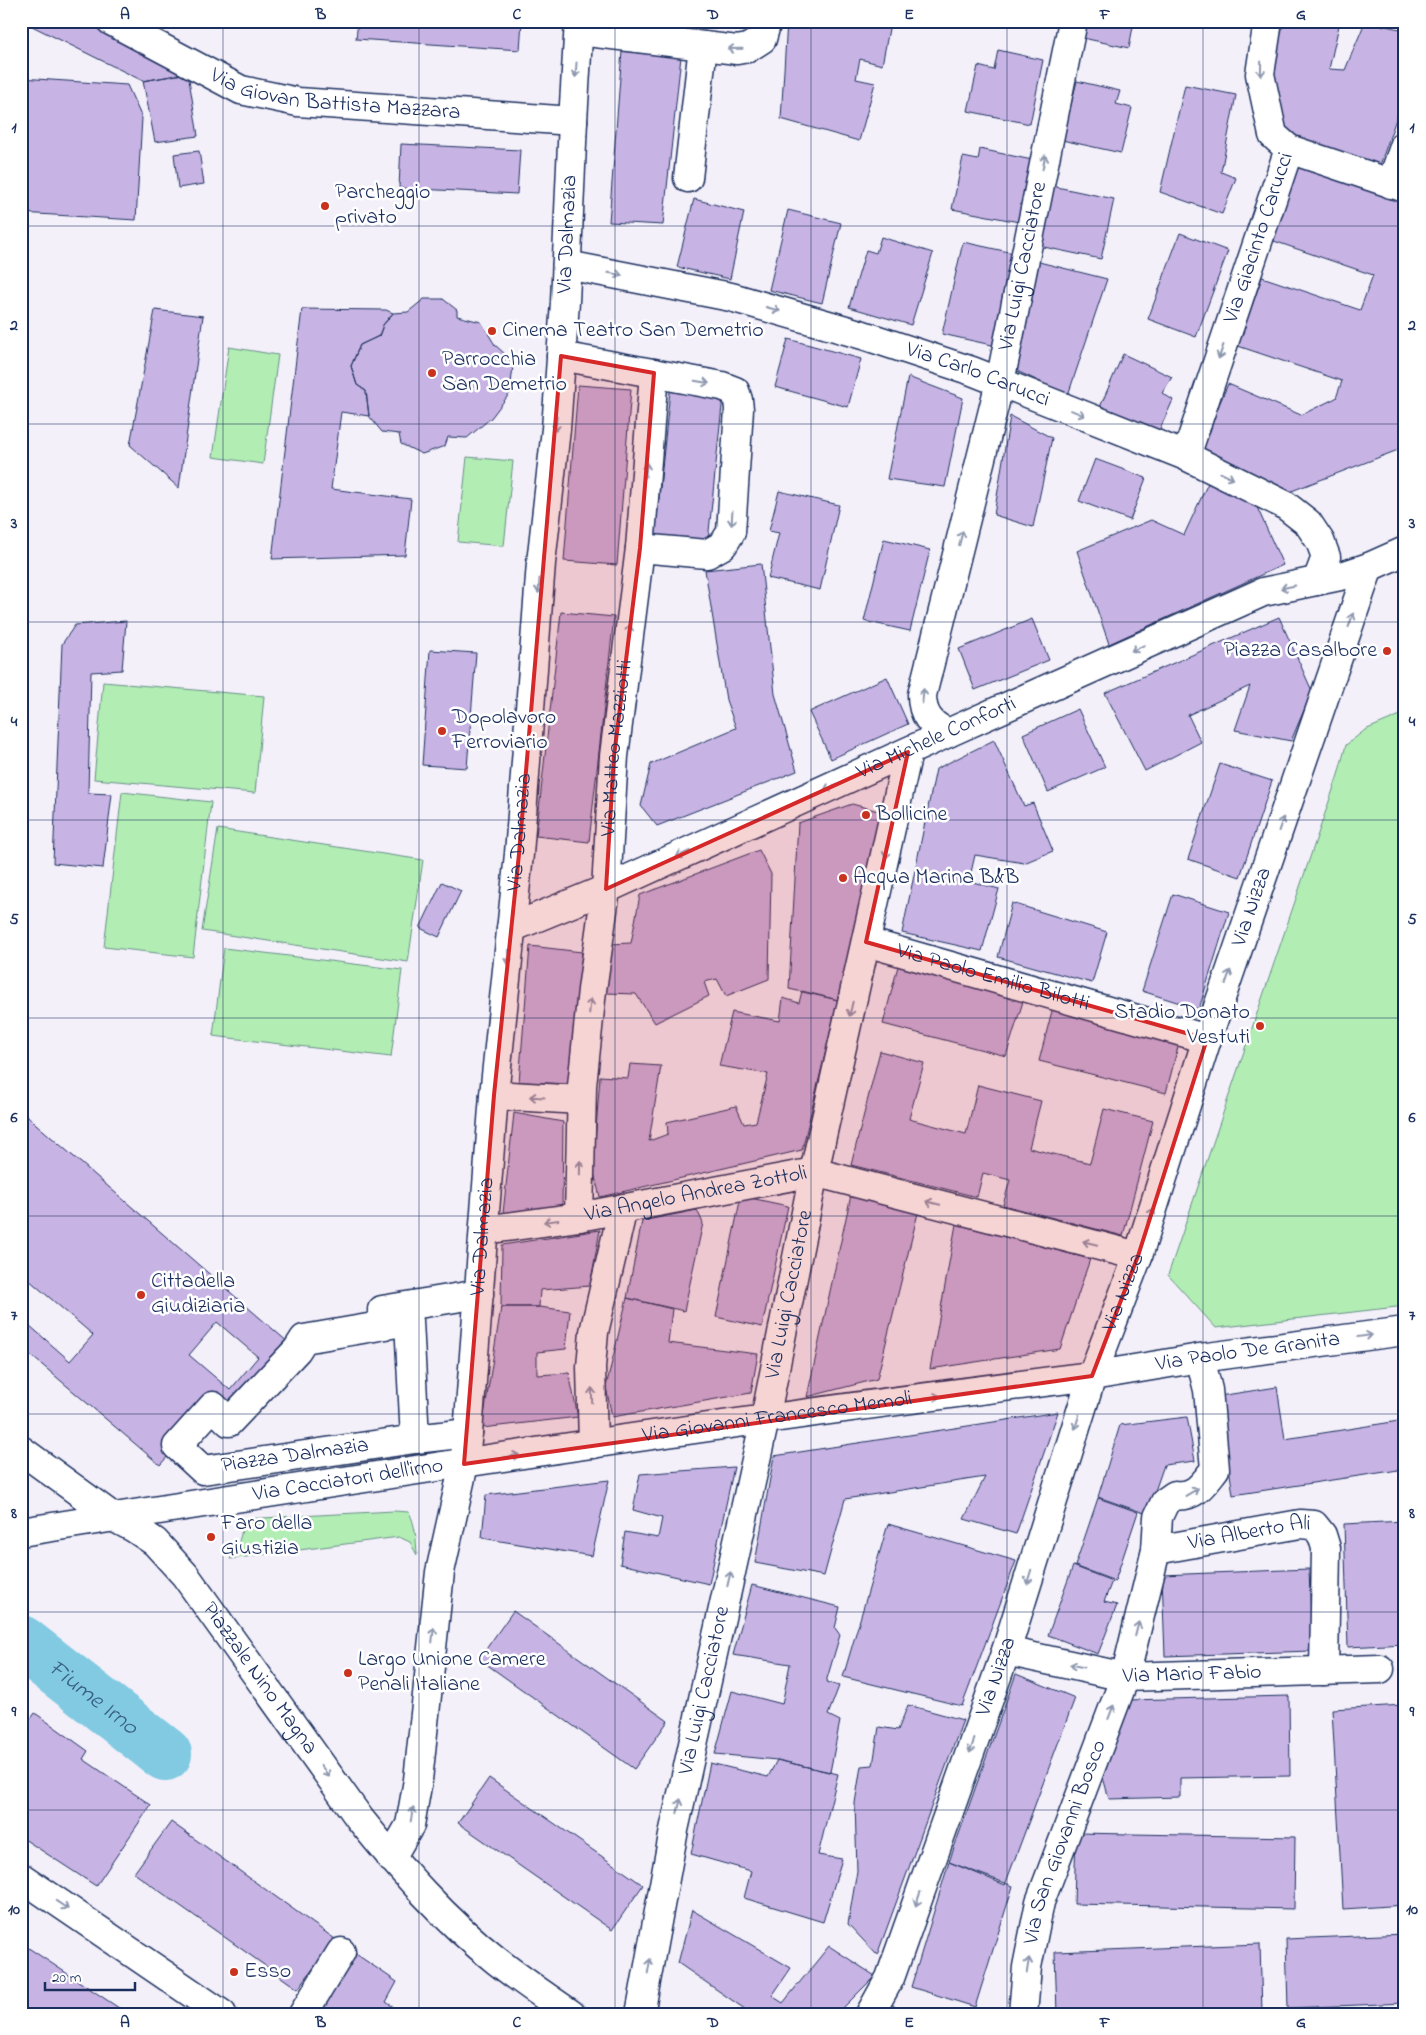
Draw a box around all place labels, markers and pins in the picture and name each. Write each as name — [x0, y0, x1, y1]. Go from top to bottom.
place label: Parcheggio privato — [335, 177, 430, 234]
marker: Parcheggio privato — [319, 200, 331, 212]
place label: Cinema Teatro San Demetrio — [502, 315, 764, 347]
marker: Cinema Teatro San Demetrio — [486, 325, 498, 337]
place label: Parrocchia San Demetrio — [442, 344, 567, 401]
marker: Parrocchia San Demetrio — [426, 367, 438, 379]
place label: Piazza Casalbore — [1223, 635, 1377, 667]
marker: Piazza Casalbore — [1381, 645, 1393, 657]
place label: Dopolavoro Ferroviario — [451, 702, 556, 759]
marker: Dopolavoro Ferroviario — [436, 725, 448, 737]
place label: Bollicine — [875, 799, 948, 831]
marker: Bollicine — [860, 809, 872, 821]
place label: Acqua Marina B&B — [853, 862, 1019, 894]
marker: Acqua Marina B&B — [837, 872, 849, 884]
place label: Stadio Donato Vestuti — [1114, 997, 1250, 1054]
marker: Stadio Donato Vestuti — [1254, 1020, 1266, 1032]
place label: Cittadella Giudiziaria — [151, 1266, 245, 1323]
marker: Cittadella Giudiziaria — [135, 1289, 147, 1301]
place label: Faro della Giustizia — [220, 1508, 312, 1565]
marker: Faro della Giustizia — [205, 1531, 217, 1543]
place label: Largo Unione Camere Penali Italiane — [358, 1644, 546, 1701]
marker: Largo Unione Camere Penali Italiane — [342, 1667, 354, 1679]
place label: Esso — [244, 1956, 291, 1988]
marker: Esso — [228, 1966, 240, 1978]

